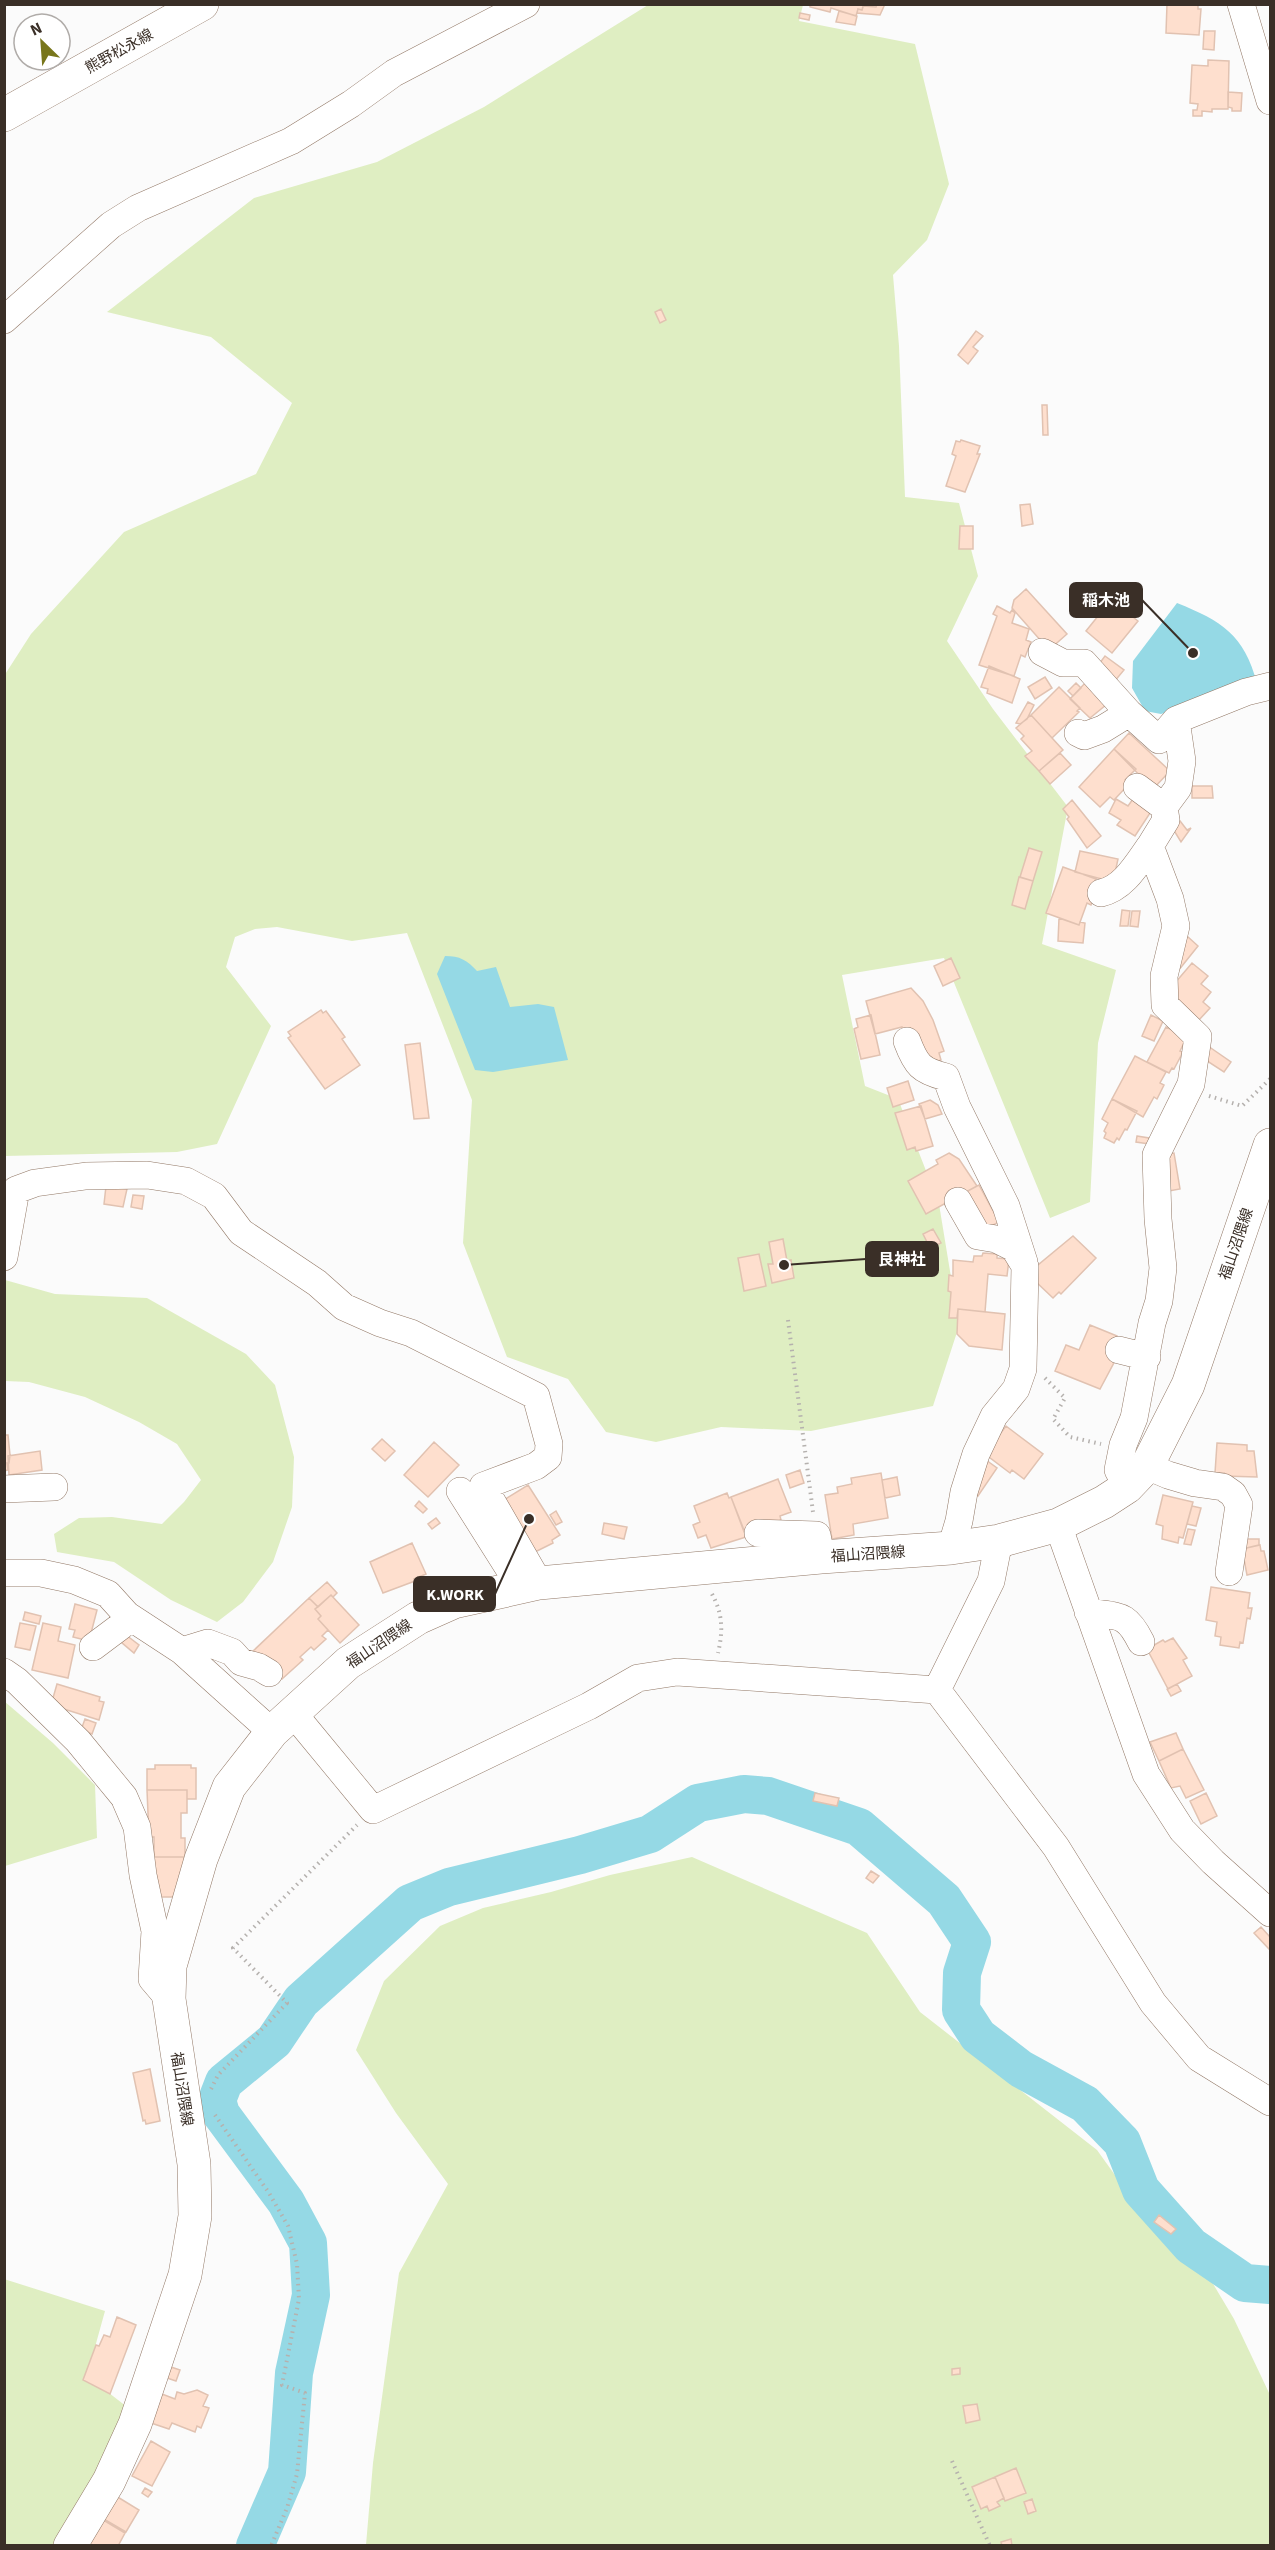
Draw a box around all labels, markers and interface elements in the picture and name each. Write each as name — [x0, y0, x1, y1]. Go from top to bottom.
north arrow — [12, 12, 72, 72]
text: N — [27, 17, 46, 42]
street label: 熊野松永線 — [81, 24, 157, 79]
callout: 稲木池 — [1070, 583, 1142, 617]
text: 稲木池 — [1082, 590, 1130, 612]
street label: 福山沼隈線 — [1214, 1205, 1259, 1283]
callout: 艮神社 — [866, 1242, 938, 1276]
text: 艮神社 — [878, 1249, 926, 1271]
street label: 福山沼隈線 — [830, 1541, 906, 1568]
callout: K.WORK — [414, 1577, 495, 1611]
text: K.WORK — [426, 1584, 484, 1606]
street label: 福山沼隈線 — [342, 1615, 416, 1674]
street label: 福山沼隈線 — [165, 2050, 198, 2128]

